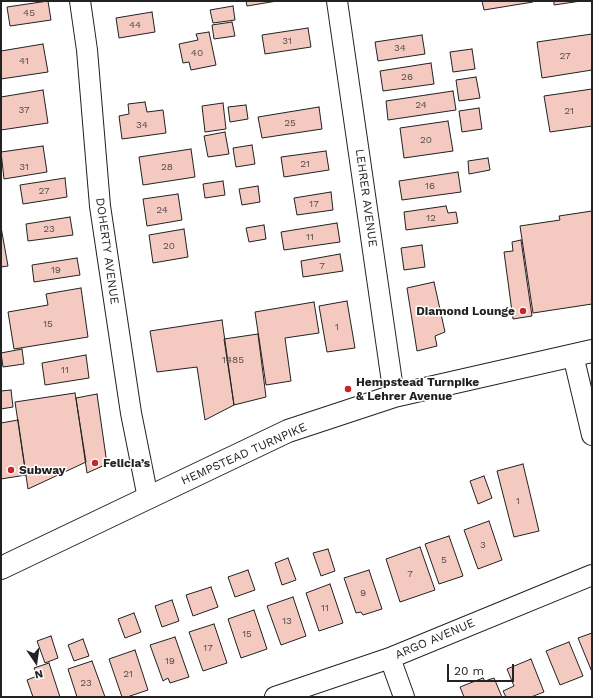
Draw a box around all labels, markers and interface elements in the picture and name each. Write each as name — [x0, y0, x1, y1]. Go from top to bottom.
house number: 45 — [23, 7, 35, 19]
house number: 44 — [129, 19, 141, 31]
house number: 31 — [282, 35, 292, 47]
house number: 34 — [394, 42, 406, 54]
house number: 40 — [191, 47, 203, 59]
house number: 27 — [559, 50, 571, 62]
house number: 41 — [19, 55, 29, 67]
house number: 26 — [401, 71, 413, 83]
house number: 24 — [415, 99, 427, 111]
house number: 37 — [18, 104, 30, 116]
house number: 21 — [564, 105, 574, 117]
house number: 25 — [284, 117, 296, 129]
house number: 34 — [136, 119, 148, 131]
house number: 20 — [420, 134, 432, 146]
street label: LEHRER AVENUE — [352, 148, 380, 248]
house number: 21 — [300, 158, 310, 170]
house number: 31 — [19, 161, 29, 173]
house number: 28 — [161, 161, 173, 173]
house number: 16 — [425, 180, 435, 192]
house number: 27 — [38, 185, 50, 197]
street label: DOHERTY AVENUE — [92, 197, 122, 305]
house number: 17 — [309, 198, 319, 210]
house number: 24 — [156, 204, 168, 216]
house number: 12 — [426, 212, 436, 224]
house number: 23 — [43, 223, 55, 235]
house number: 11 — [306, 231, 314, 243]
house number: 20 — [163, 240, 175, 252]
house number: 7 — [319, 260, 325, 272]
house number: 19 — [51, 264, 61, 276]
place label: Diamond Lounge — [416, 304, 515, 318]
marker: Diamond Lounge — [518, 306, 528, 316]
house number: 15 — [43, 318, 53, 330]
house number: 1 — [335, 321, 339, 333]
house number: 1485 — [222, 354, 244, 366]
house number: 11 — [61, 364, 69, 376]
place label: Hempstead Turnpike & Lehrer Avenue — [356, 375, 479, 403]
marker: Hempstead Turnpike & Lehrer Avenue — [343, 384, 353, 394]
street label: HEMPSTEAD TURNPIKE — [179, 420, 309, 488]
place label: Felicia’s — [103, 456, 150, 470]
marker: Felicia’s — [90, 458, 100, 468]
place label: Subway — [19, 463, 66, 477]
marker: Subway — [6, 465, 16, 475]
house number: 1 — [516, 495, 520, 507]
house number: 3 — [480, 539, 486, 551]
house number: 5 — [441, 554, 447, 566]
house number: 7 — [407, 568, 413, 580]
house number: 9 — [360, 587, 366, 599]
house number: 11 — [321, 602, 329, 614]
house number: 13 — [282, 615, 292, 627]
street label: ARGO AVENUE — [393, 616, 477, 662]
house number: 15 — [242, 628, 252, 640]
north arrow — [16, 642, 56, 682]
house number: 17 — [203, 642, 213, 654]
house number: 19 — [165, 655, 175, 667]
scale bar — [449, 656, 516, 682]
text: 20 m — [454, 664, 484, 678]
text: N — [33, 667, 44, 681]
house number: 21 — [123, 668, 133, 680]
house number: 23 — [80, 677, 92, 689]

